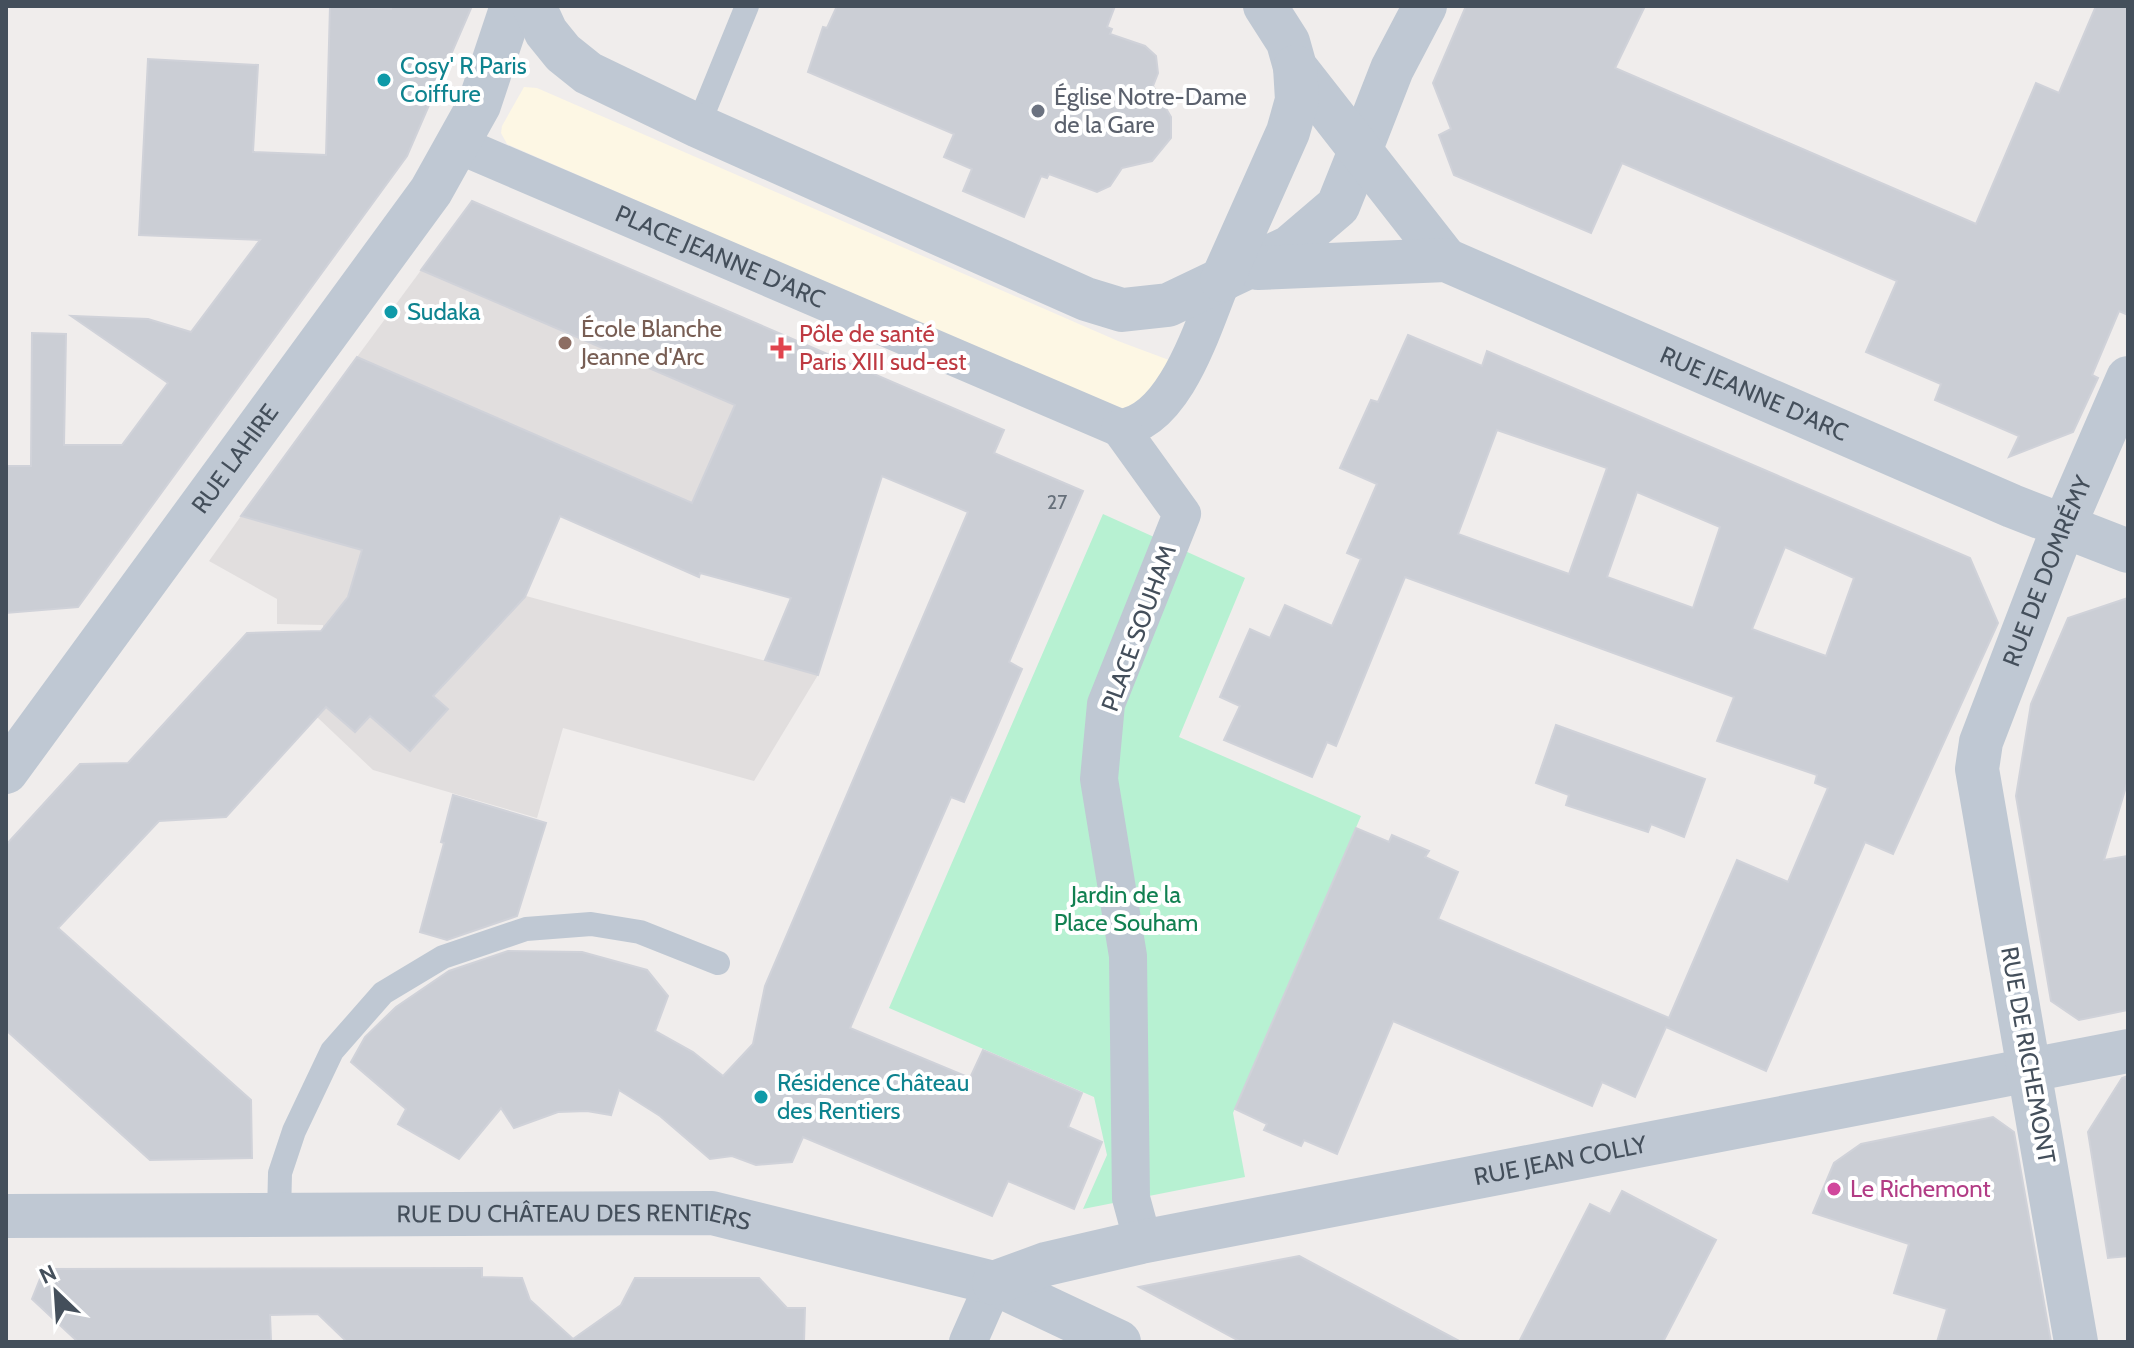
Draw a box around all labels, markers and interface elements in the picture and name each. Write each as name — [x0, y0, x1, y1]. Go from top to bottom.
place label: Cosy' R Paris Coiffure — [400, 51, 527, 108]
marker: Cosy' R Paris Coiffure — [375, 71, 393, 89]
place label: Église Notre-Dame de la Gare — [1054, 82, 1247, 139]
marker: Église Notre-Dame de la Gare — [1029, 102, 1047, 120]
street label: PLACE JEANNE D'ARC — [611, 199, 829, 314]
place label: Sudaka — [407, 297, 481, 326]
marker: Sudaka — [382, 303, 400, 321]
place label: École Blanche Jeanne d'Arc — [580, 314, 722, 371]
place label: Pôle de santé Paris XIII sud-est — [799, 319, 966, 376]
marker: École Blanche Jeanne d'Arc — [556, 334, 574, 352]
marker: Pôle de santé Paris XIII sud-est — [770, 337, 792, 359]
street label: RUE JEANNE D'ARC — [1656, 340, 1853, 447]
street label: RUE LAHIRE — [185, 398, 284, 519]
street label: RUE DE DOMRÉMY — [1996, 471, 2098, 670]
house number: 27 — [1047, 490, 1067, 514]
street label: PLACE SOUHAM — [1095, 541, 1182, 715]
park label: Jardin de la Place Souham — [1054, 880, 1198, 937]
street label: RUE DE RICHEMONT — [1995, 944, 2062, 1166]
place label: Résidence Château des Rentiers — [777, 1068, 969, 1125]
marker: Résidence Château des Rentiers — [752, 1088, 770, 1106]
street label: RUE JEAN COLLY — [1471, 1129, 1649, 1191]
place label: Le Richemont — [1850, 1174, 1991, 1203]
marker: Le Richemont — [1825, 1180, 1843, 1198]
street label: RUE DU CHÂTEAU DES RENTIERS — [396, 1198, 754, 1236]
north arrow — [16, 1252, 96, 1332]
text: N — [35, 1259, 61, 1290]

